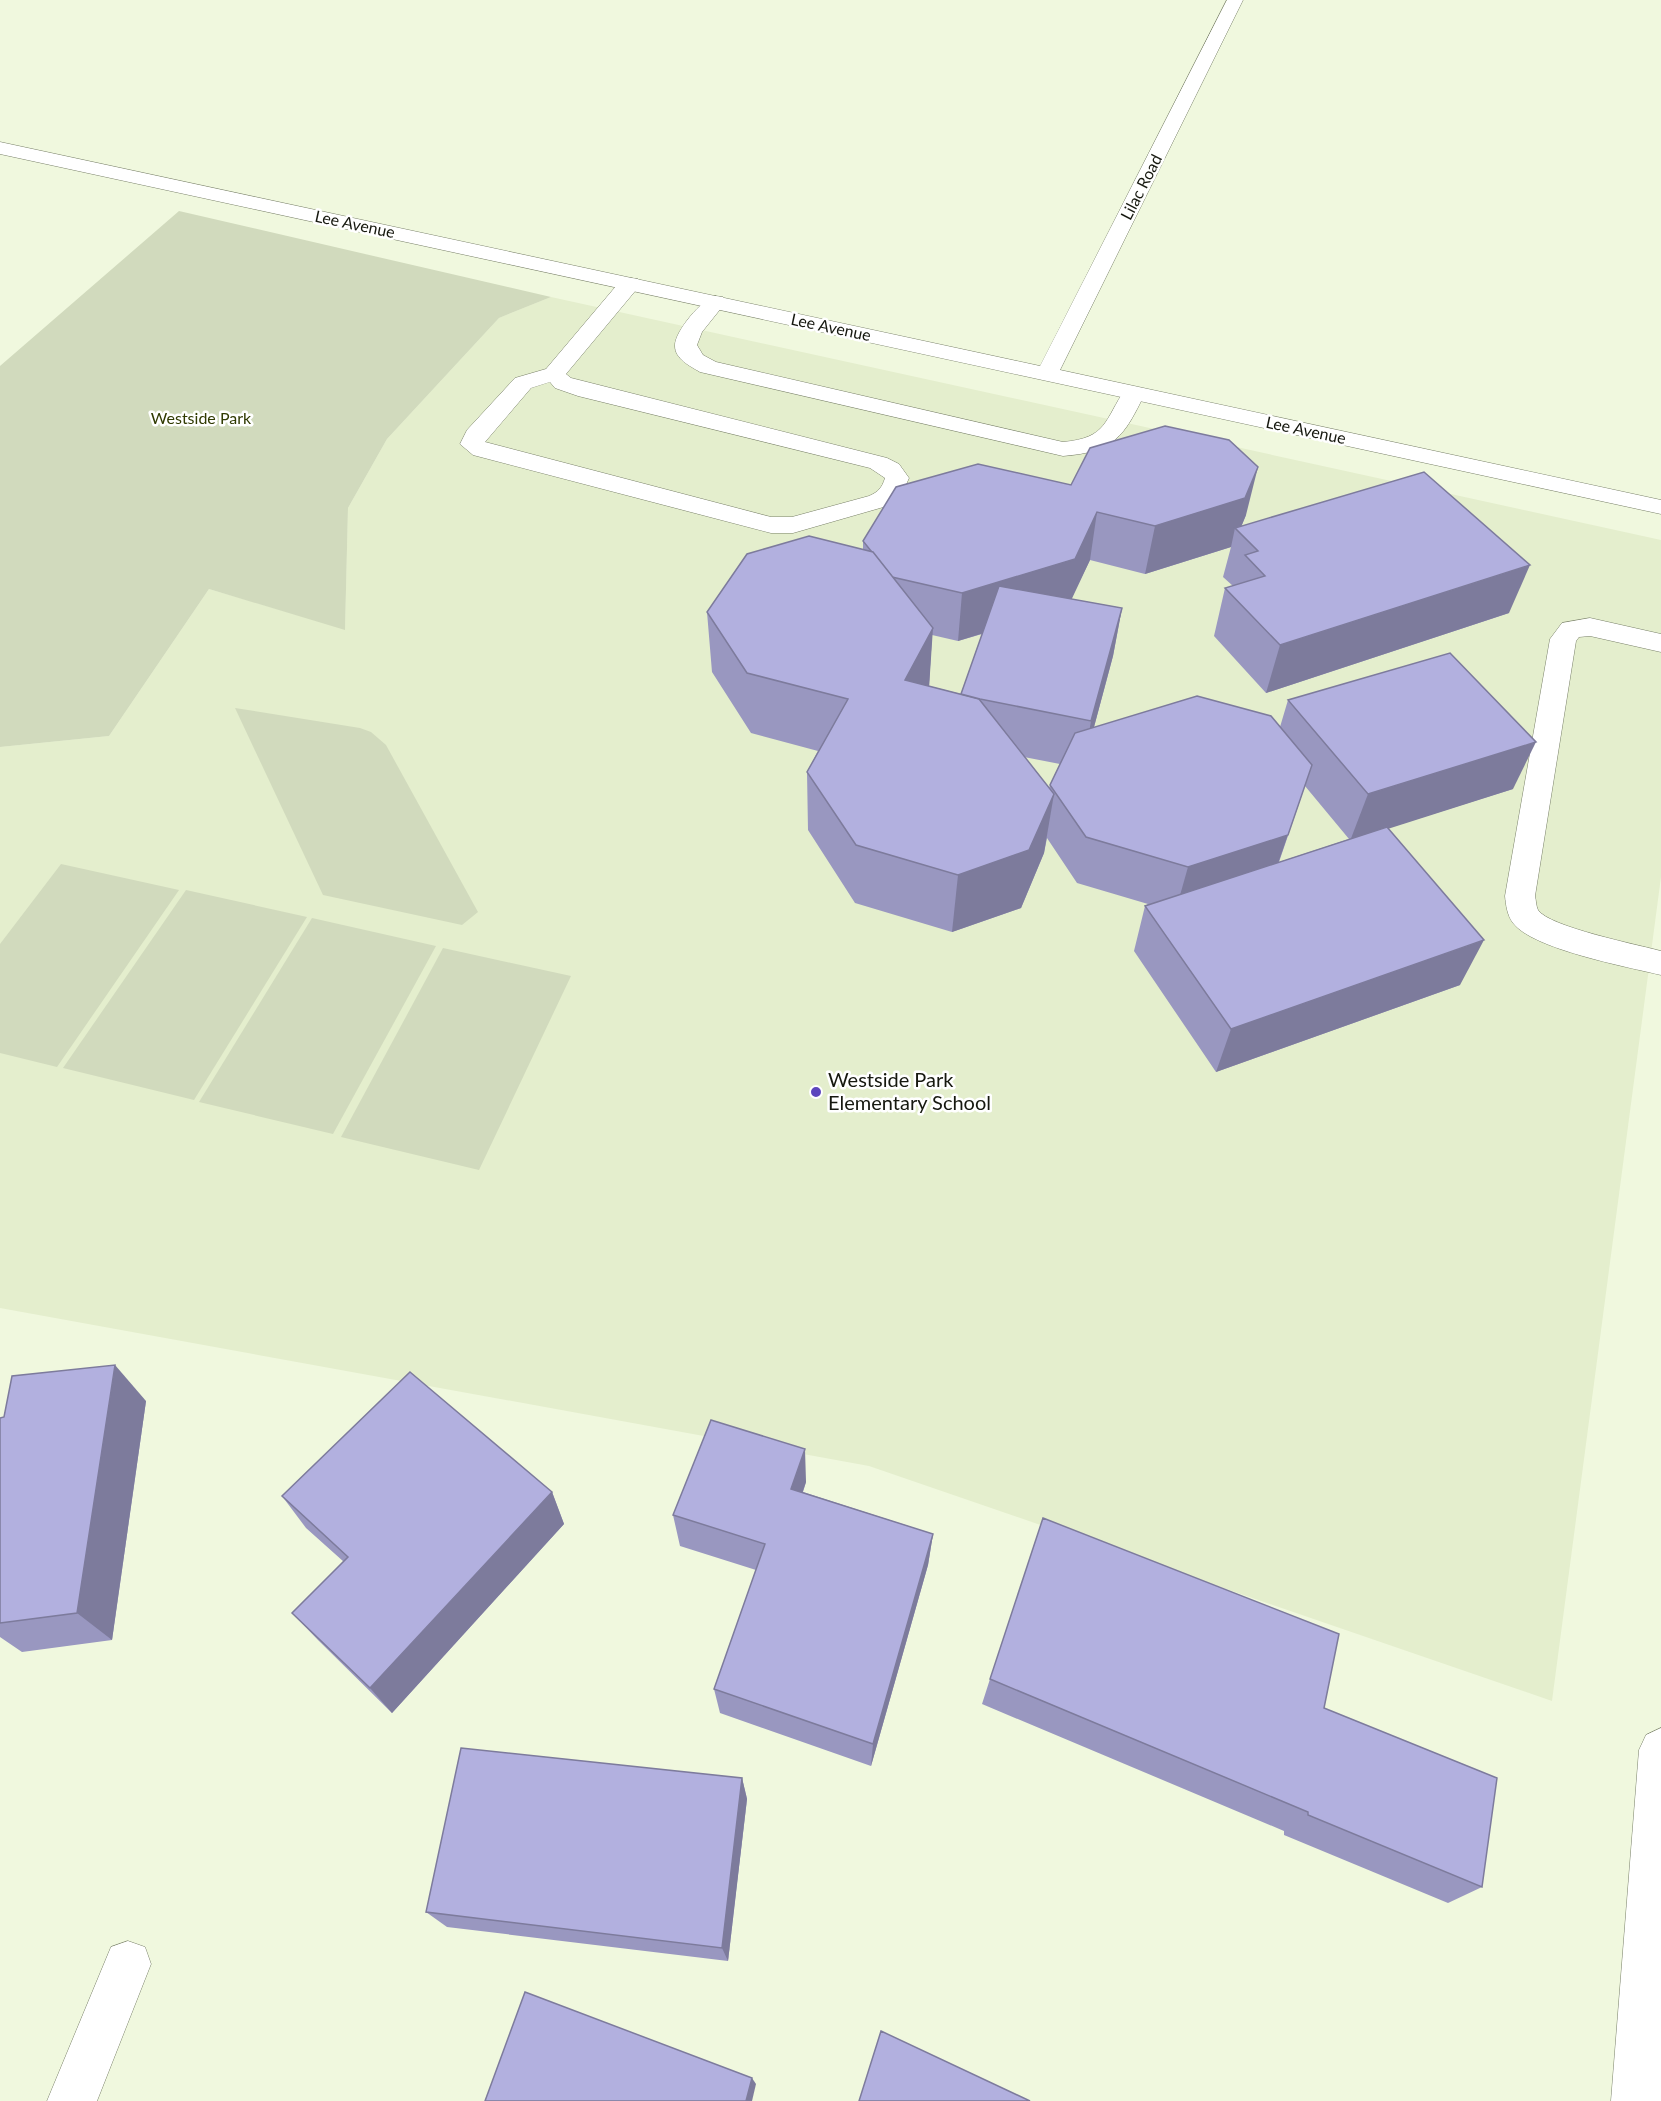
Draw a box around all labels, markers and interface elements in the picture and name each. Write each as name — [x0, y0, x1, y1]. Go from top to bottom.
street label: Lilac Road — [1116, 151, 1165, 223]
street label: Lee Avenue — [313, 206, 397, 241]
street label: Lee Avenue — [789, 309, 873, 344]
park label: Westside Park — [151, 408, 252, 427]
street label: Lee Avenue — [1264, 412, 1348, 447]
place label: Westside Park Elementary School — [828, 1067, 991, 1114]
marker: Westside Park Elementary School — [809, 1085, 823, 1099]

